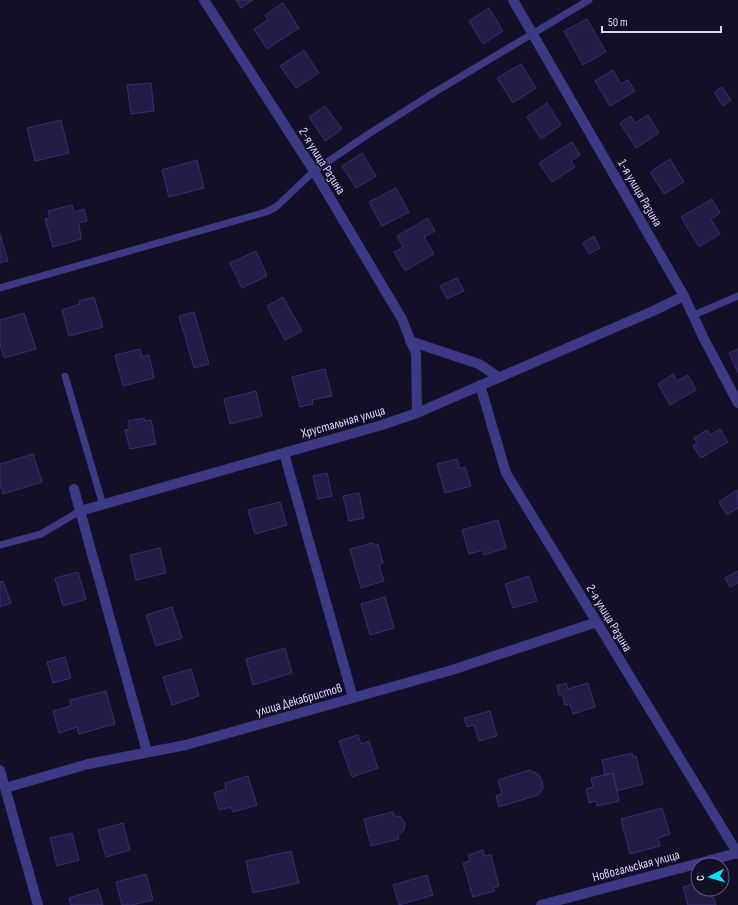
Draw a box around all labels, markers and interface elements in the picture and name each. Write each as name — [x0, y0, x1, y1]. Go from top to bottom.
scale bar — [602, 8, 721, 34]
text: 50 m — [608, 15, 628, 30]
street label: 2-я улица Разина — [295, 125, 349, 197]
street label: 1-я улица Разина — [614, 157, 666, 229]
street label: Хрустальная улица — [298, 402, 387, 442]
street label: 2-я улица Разина — [583, 581, 635, 655]
street label: улица Декабристов — [254, 680, 344, 720]
street label: Новогальская улица — [591, 847, 681, 885]
north arrow — [690, 857, 730, 897]
text: С — [694, 874, 707, 881]

